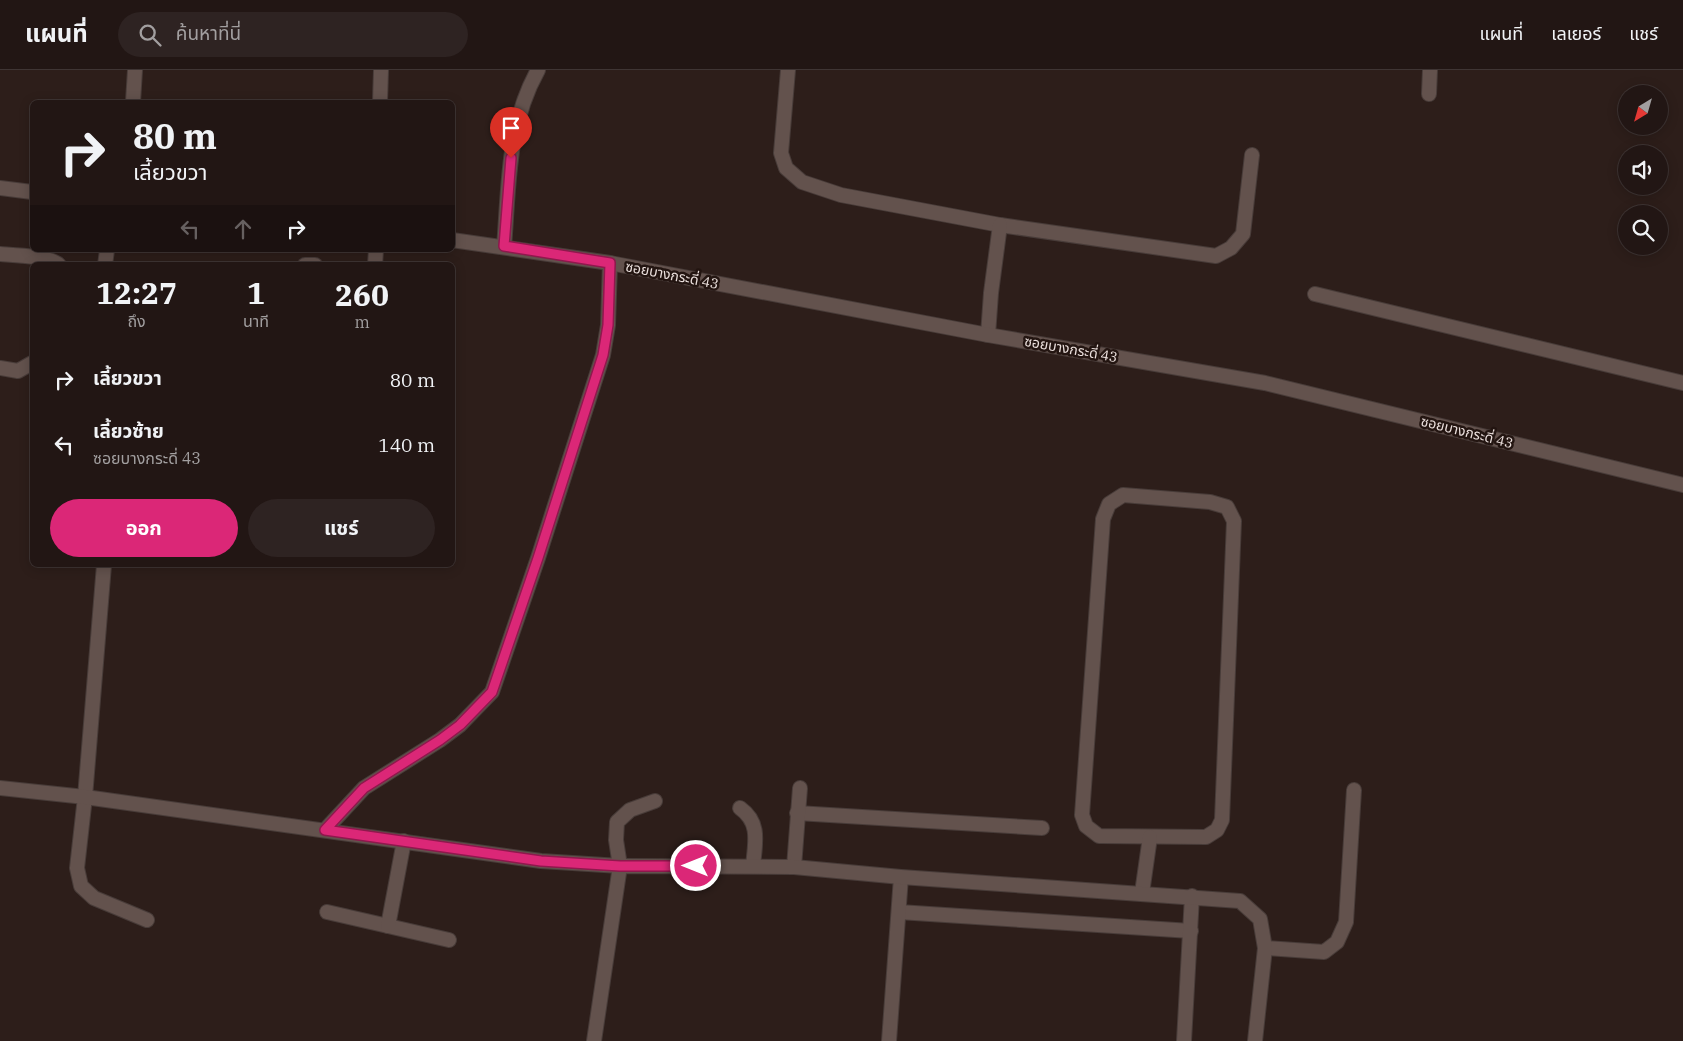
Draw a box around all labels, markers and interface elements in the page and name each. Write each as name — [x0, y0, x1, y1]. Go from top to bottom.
search box — [118, 12, 468, 57]
text: แผนที่ — [25, 17, 88, 49]
icon: search — [136, 21, 164, 49]
text: ค้นหาที่นี่ — [176, 21, 241, 45]
text: แผนที่ — [1479, 22, 1523, 45]
text: เลเยอร์ — [1551, 22, 1601, 45]
text: แชร์ — [1629, 22, 1658, 45]
north arrow — [1618, 85, 1668, 135]
map controls — [1618, 85, 1668, 255]
pin — [490, 107, 532, 158]
text: 80 m — [133, 113, 217, 159]
icon: arrive — [497, 114, 525, 142]
icon: right — [50, 120, 115, 185]
button: sound — [1618, 145, 1668, 195]
text: เลี้ยวขวา — [133, 157, 208, 186]
button: search — [1618, 205, 1668, 255]
icon: left — [176, 215, 204, 243]
icon: ahead — [229, 215, 257, 243]
icon: right — [282, 215, 310, 243]
street label: ซอยบางกระดี่ 43 — [624, 256, 720, 293]
text: 12:27 — [96, 273, 177, 312]
text: 1 — [247, 273, 265, 312]
text: 260 — [335, 275, 389, 314]
text: ถึง — [127, 311, 146, 331]
text: นาที — [243, 311, 269, 331]
text: m — [354, 312, 370, 332]
street label: ซอยบางกระดี่ 43 — [1023, 331, 1119, 366]
icon: right — [50, 366, 78, 394]
text: เลี้ยวขวา — [93, 366, 162, 390]
text: 80 m — [390, 368, 435, 392]
street label: ซอยบางกระดี่ 43 — [1419, 411, 1515, 452]
text: เลี้ยวซ้าย — [93, 419, 164, 443]
icon: left — [50, 431, 78, 459]
text: 140 m — [378, 433, 435, 457]
text: ซอยบางกระดี่ 43 — [93, 448, 201, 468]
button: ออก — [50, 499, 238, 557]
button: แชร์ — [248, 499, 435, 557]
position arrow — [669, 839, 721, 891]

